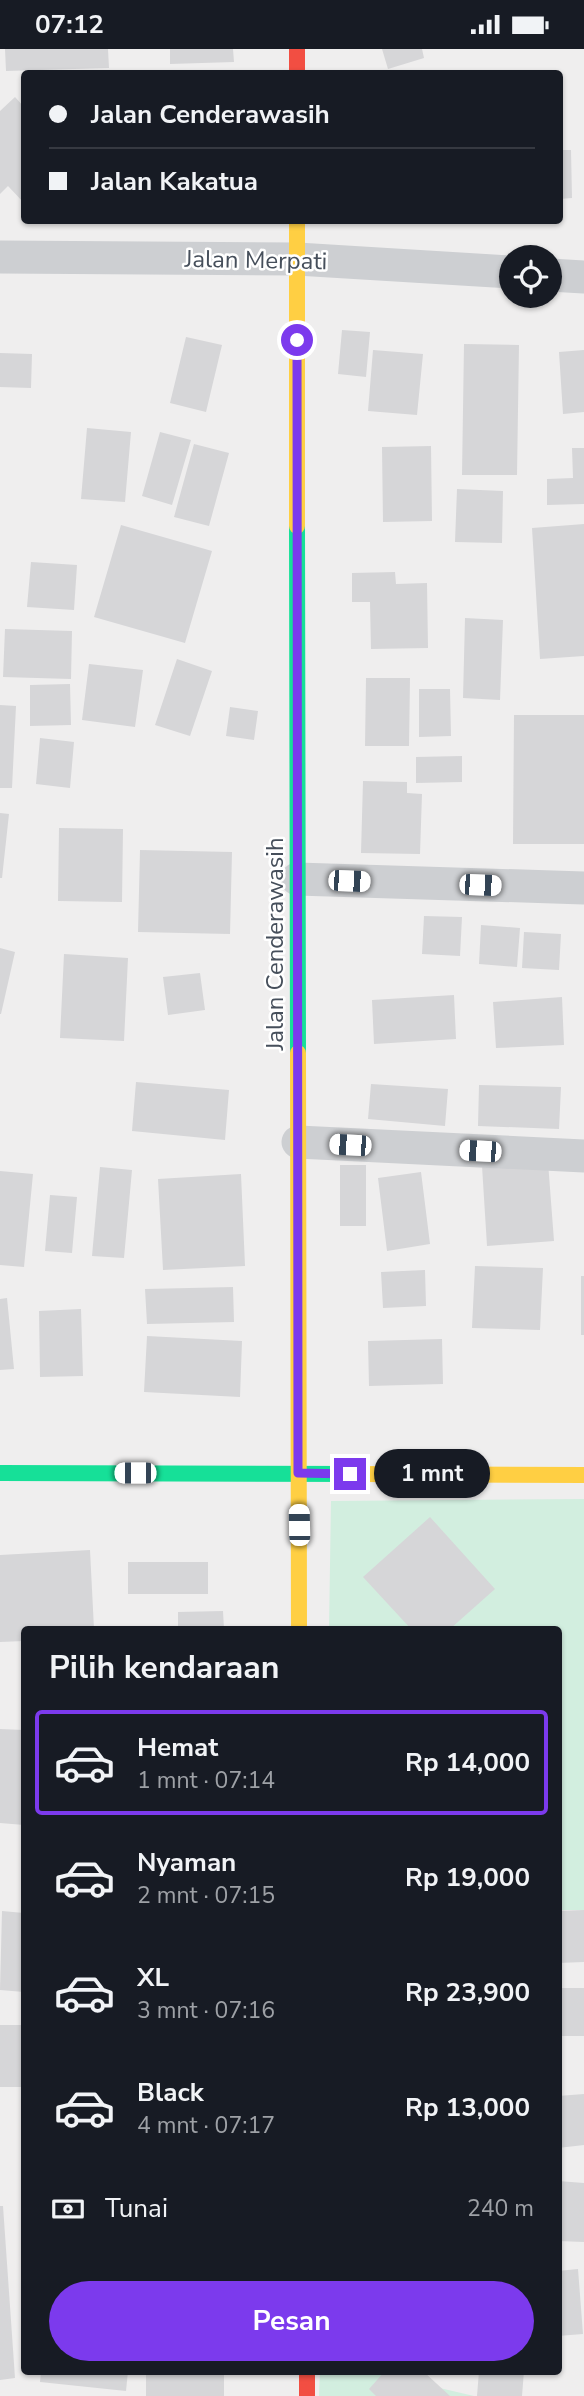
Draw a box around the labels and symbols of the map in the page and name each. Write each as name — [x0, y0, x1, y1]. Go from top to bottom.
street label: Jalan Merpati — [183, 243, 328, 277]
route start — [281, 324, 313, 356]
street label: Jalan Cenderawasih — [259, 837, 291, 1052]
car — [328, 870, 371, 892]
car — [459, 874, 502, 896]
car — [329, 1133, 372, 1157]
car — [459, 1139, 502, 1163]
callout: 1 mnt — [374, 1449, 490, 1499]
route end — [334, 1458, 366, 1490]
car — [115, 1463, 157, 1484]
car — [289, 1504, 310, 1546]

